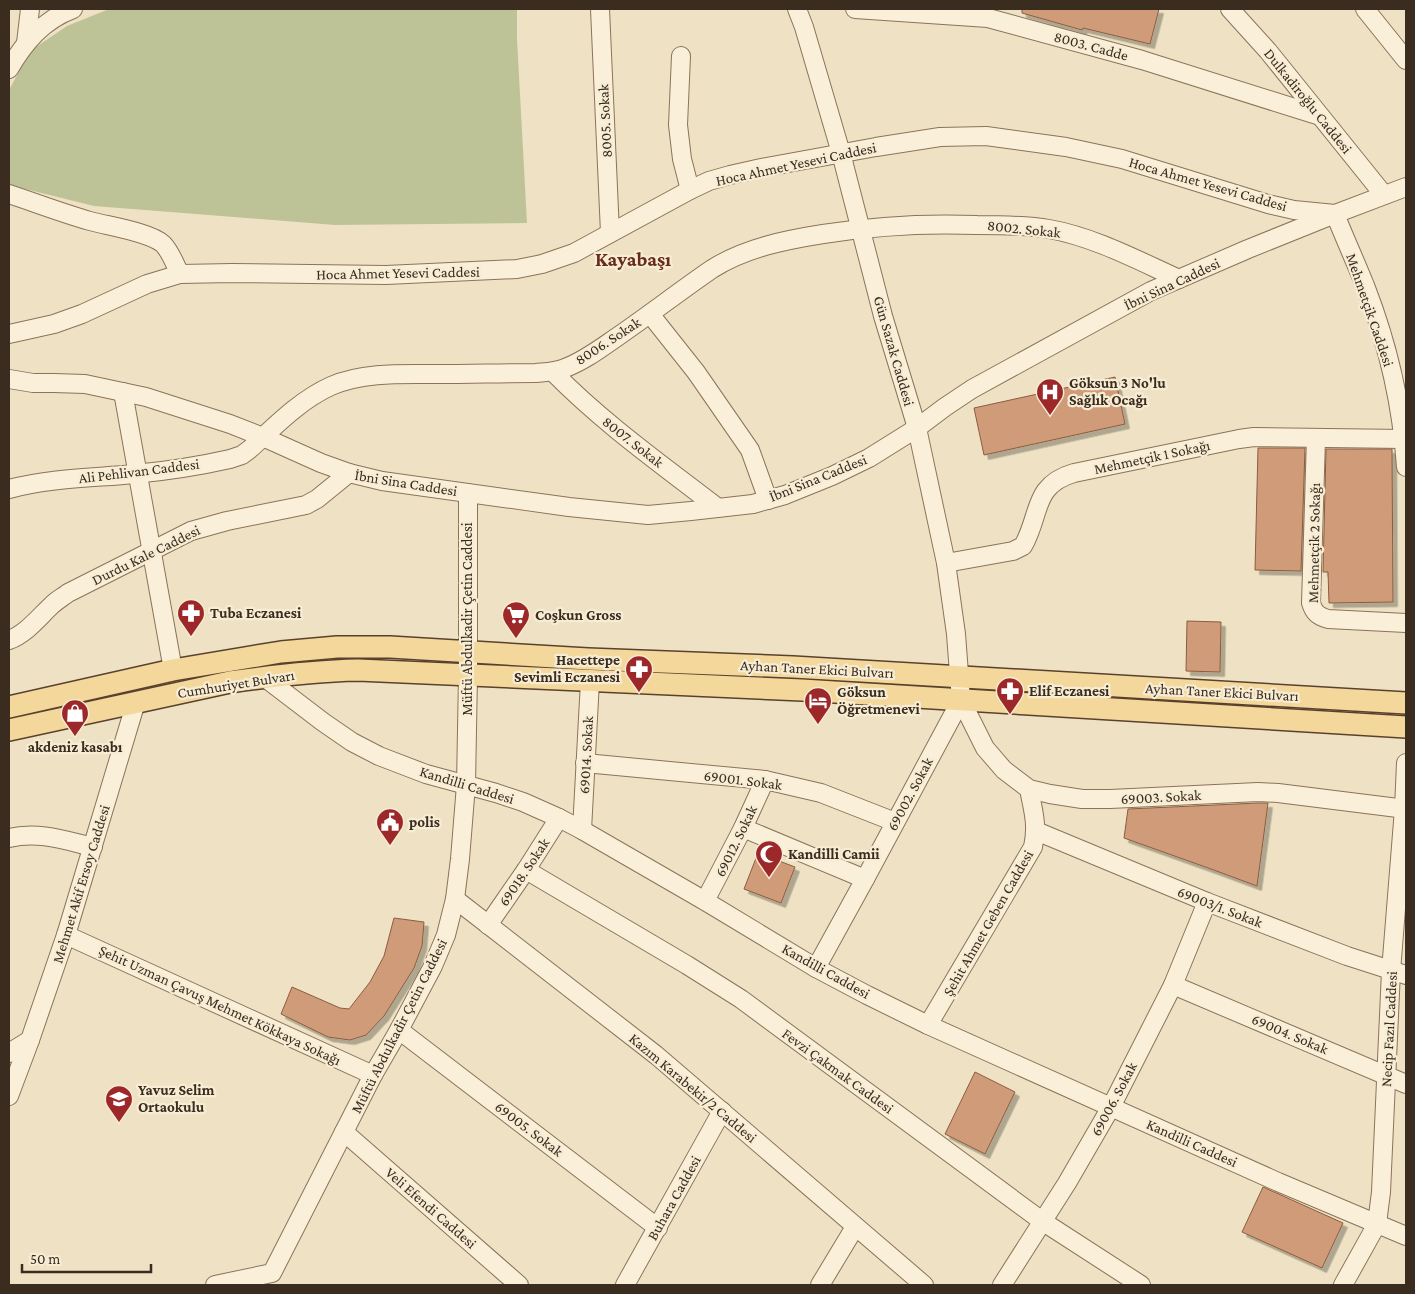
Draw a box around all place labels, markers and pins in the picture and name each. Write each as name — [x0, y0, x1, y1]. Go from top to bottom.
place label: Göksun 3 No'lu Sağlık Ocağı — [1069, 375, 1166, 408]
hospital icon: Göksun 3 No'lu Sağlık Ocağı — [1035, 377, 1065, 416]
pharmacy icon: Tuba Eczanesi — [176, 598, 206, 637]
supermarket icon: Coşkun Gross — [501, 600, 531, 639]
place label: Tuba Eczanesi — [210, 605, 302, 621]
place label: Coşkun Gross — [535, 607, 621, 623]
place label: Hacettepe Sevimli Eczanesi — [514, 652, 621, 685]
pharmacy icon: Hacettepe Sevimli Eczanesi — [624, 654, 654, 693]
pharmacy icon: Elif Eczanesi — [995, 676, 1025, 715]
place label: Elif Eczanesi — [1029, 683, 1110, 699]
place label: Göksun Öğretmenevi — [837, 684, 920, 717]
hotel icon: Göksun Öğretmenevi — [803, 686, 833, 725]
shop icon: akdeniz kasabı — [60, 698, 90, 737]
place label: akdeniz kasabı — [28, 739, 123, 755]
public building icon: polis — [375, 807, 405, 846]
place label: polis — [409, 814, 440, 830]
mosque icon: Kandilli Camii — [754, 839, 784, 878]
place label: Kandilli Camii — [788, 846, 880, 862]
place label: Yavuz Selim Ortaokulu — [138, 1082, 215, 1115]
school or university icon: Yavuz Selim Ortaokulu — [104, 1084, 134, 1123]

